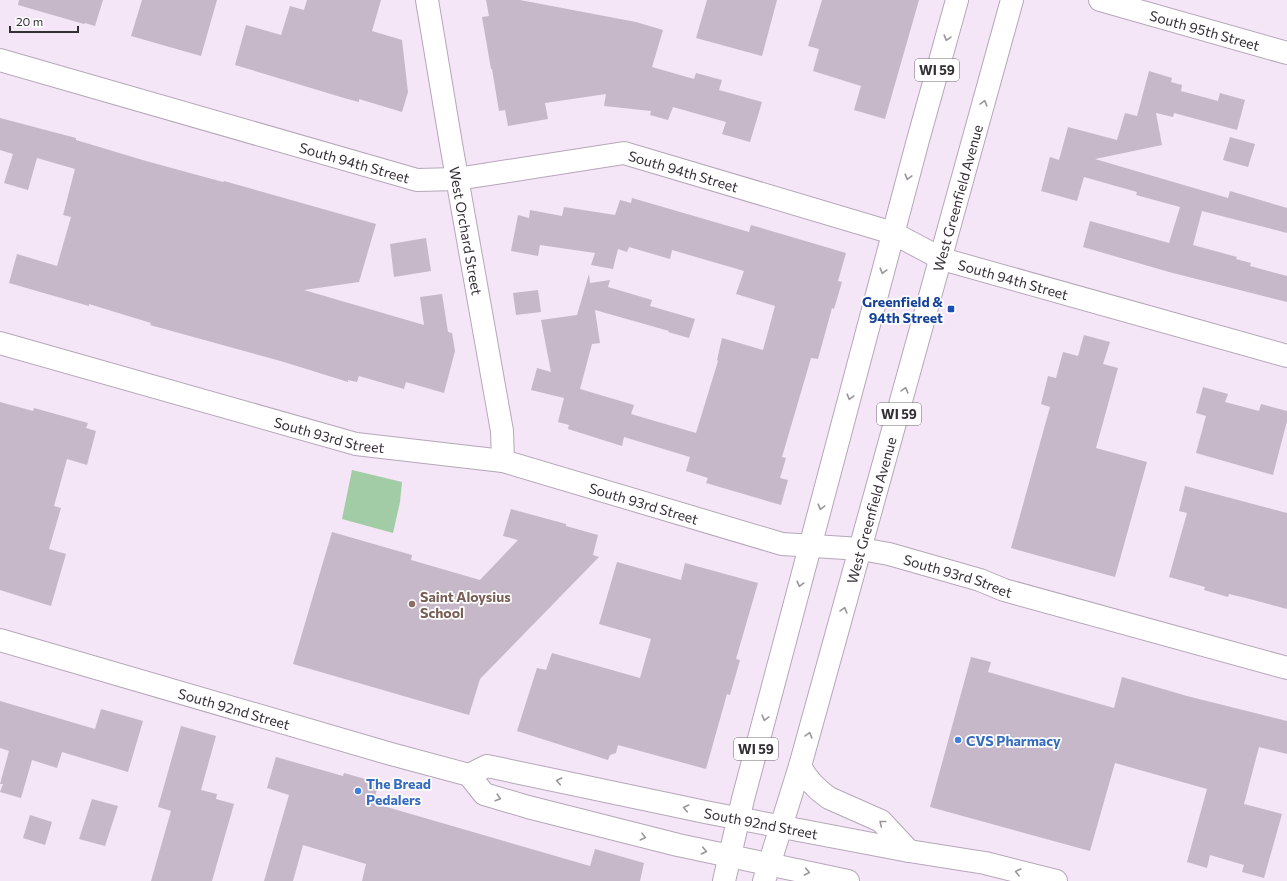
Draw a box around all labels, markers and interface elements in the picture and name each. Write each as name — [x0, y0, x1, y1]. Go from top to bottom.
street label: South 95th Street — [1148, 6, 1262, 53]
scale bar — [10, 8, 78, 34]
text: 20 m — [16, 14, 43, 28]
one-way arrow — [943, 34, 951, 41]
road number: WI 59 — [915, 59, 959, 81]
one-way arrow — [979, 100, 988, 107]
street label: West Greenfield Avenue — [929, 123, 986, 273]
street label: South 94th Street — [298, 138, 412, 186]
street label: South 94th Street — [626, 146, 741, 195]
street label: West Orchard Street — [447, 165, 486, 297]
one-way arrow — [904, 174, 912, 181]
street label: South 94th Street — [956, 255, 1071, 303]
one-way arrow — [879, 267, 888, 274]
place label: Greenfield & 94th Street — [862, 293, 943, 326]
marker: Greenfield & 94th Street — [946, 304, 956, 314]
one-way arrow — [900, 387, 909, 394]
one-way arrow — [847, 393, 855, 400]
road number: WI 59 — [877, 403, 921, 425]
street label: South 93rd Street — [272, 413, 386, 456]
street label: West Greenfield Avenue — [842, 435, 899, 585]
street label: South 93rd Street — [587, 479, 701, 527]
one-way arrow — [817, 503, 826, 510]
street label: South 93rd Street — [902, 550, 1014, 600]
one-way arrow — [796, 581, 805, 588]
place label: Saint Aloysius School — [420, 588, 511, 621]
marker: Saint Aloysius School — [407, 599, 417, 609]
one-way arrow — [839, 607, 848, 614]
street label: South 92nd Street — [176, 684, 292, 733]
one-way arrow — [761, 714, 770, 721]
one-way arrow — [804, 732, 813, 739]
place label: CVS Pharmacy — [966, 732, 1061, 749]
marker: CVS Pharmacy — [953, 735, 963, 745]
road number: WI 59 — [734, 738, 778, 760]
place label: The Bread Pedalers — [366, 775, 431, 808]
one-way arrow — [556, 777, 562, 786]
marker: The Bread Pedalers — [353, 786, 363, 796]
one-way arrow — [494, 793, 501, 802]
street label: South 92nd Street — [703, 803, 820, 842]
one-way arrow — [683, 805, 689, 813]
one-way arrow — [879, 821, 886, 828]
one-way arrow — [640, 832, 646, 840]
one-way arrow — [701, 846, 707, 854]
one-way arrow — [804, 868, 810, 876]
one-way arrow — [1015, 868, 1021, 876]

